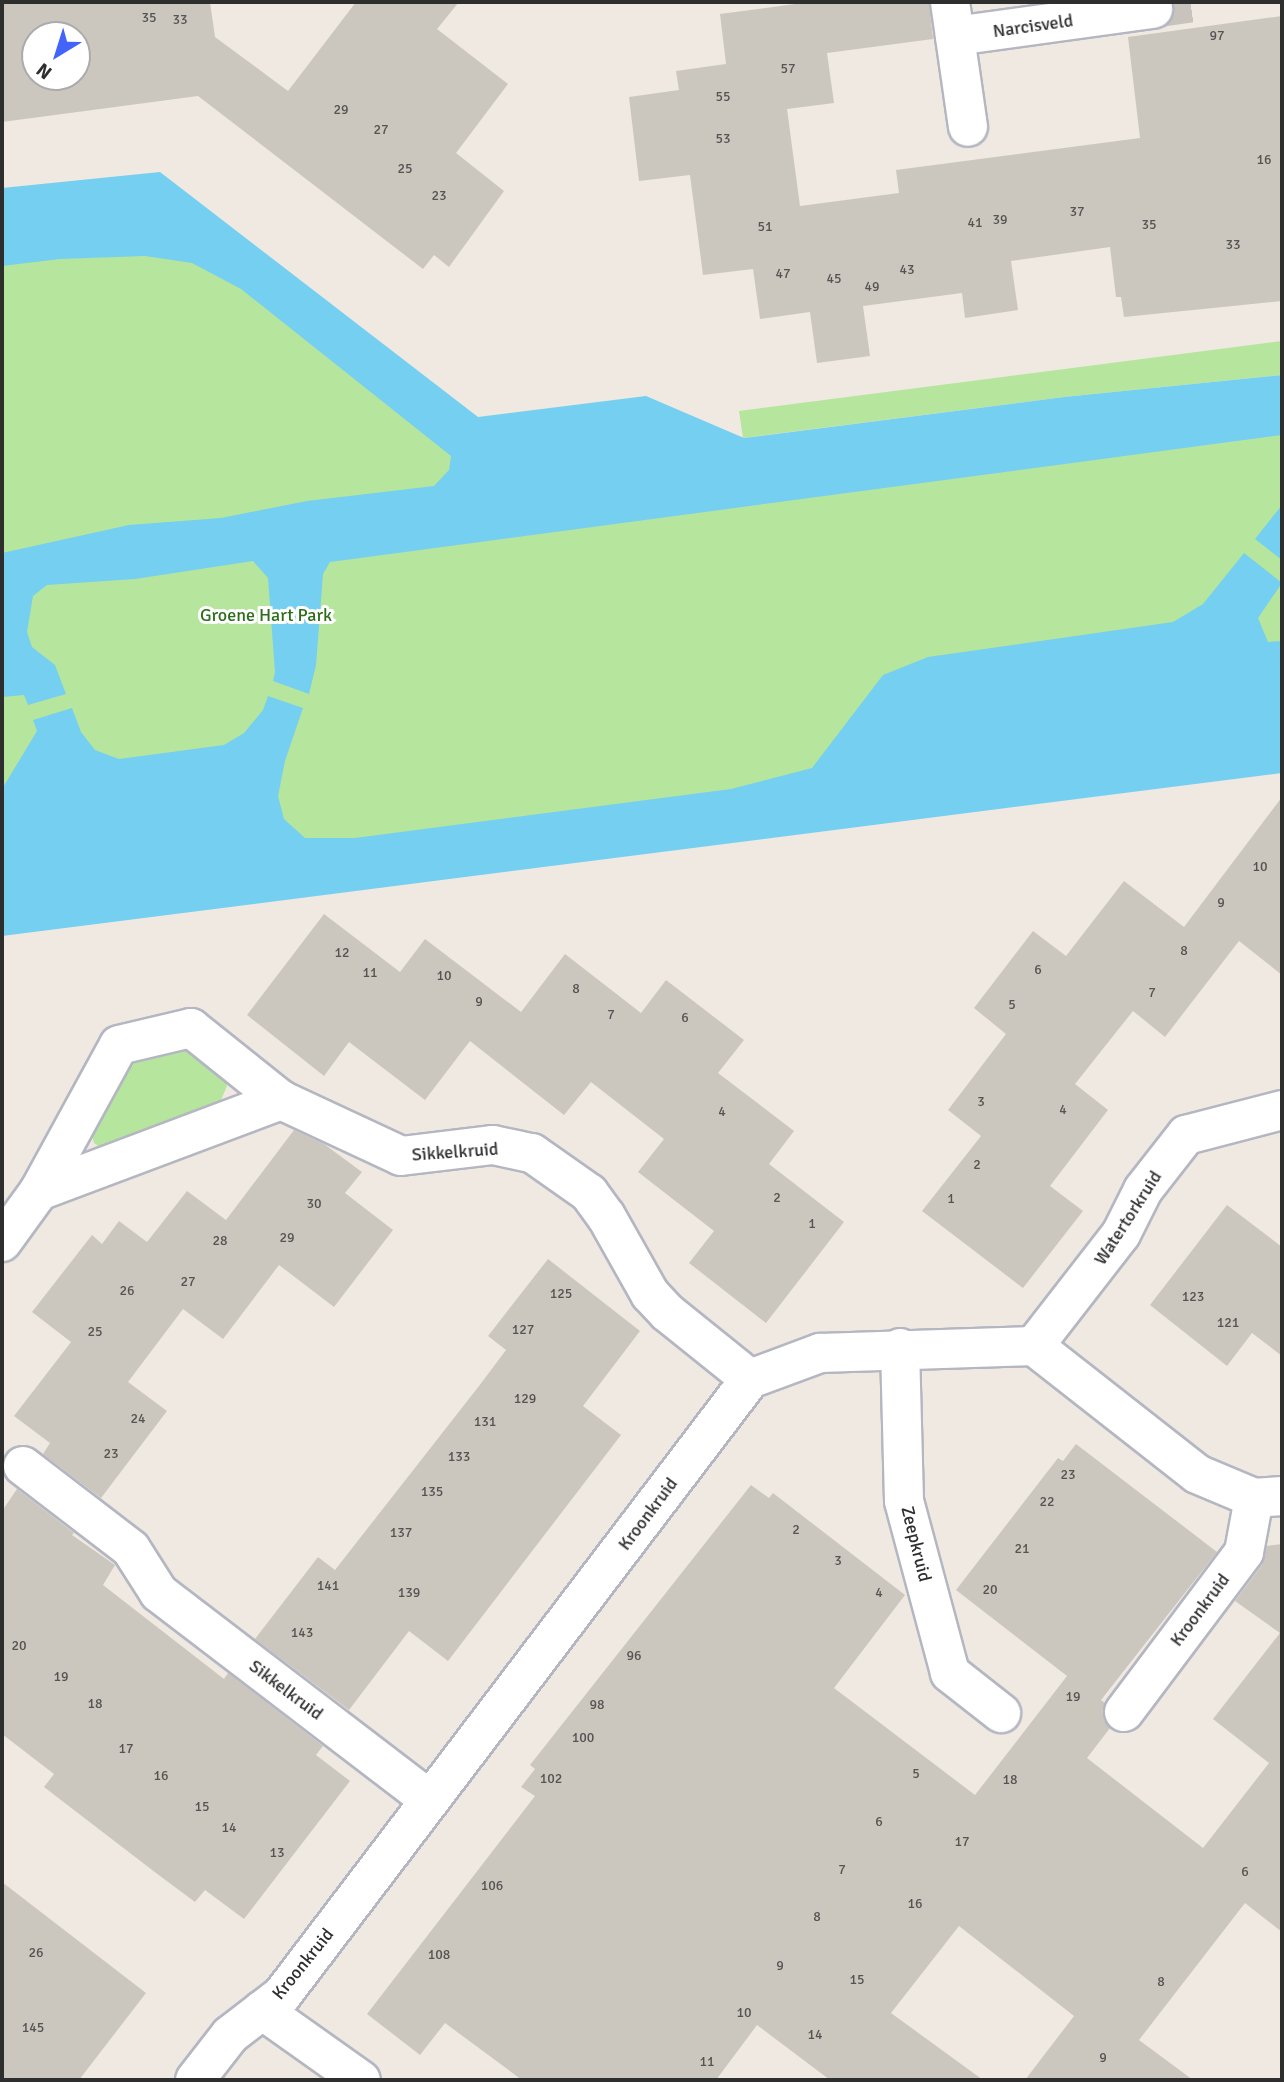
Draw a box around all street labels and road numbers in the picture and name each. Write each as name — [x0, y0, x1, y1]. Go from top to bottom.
street label: Narcisveld — [992, 10, 1074, 42]
street label: Sikkelkruid — [411, 1138, 499, 1166]
street label: Watertorkruid — [1090, 1167, 1166, 1269]
street label: Kroonkruid — [614, 1473, 682, 1555]
street label: Zeepkruid — [896, 1504, 936, 1584]
street label: Kroonkruid — [1166, 1569, 1234, 1651]
street label: Sikkelkruid — [245, 1655, 327, 1725]
street label: Kroonkruid — [268, 1924, 338, 2004]

